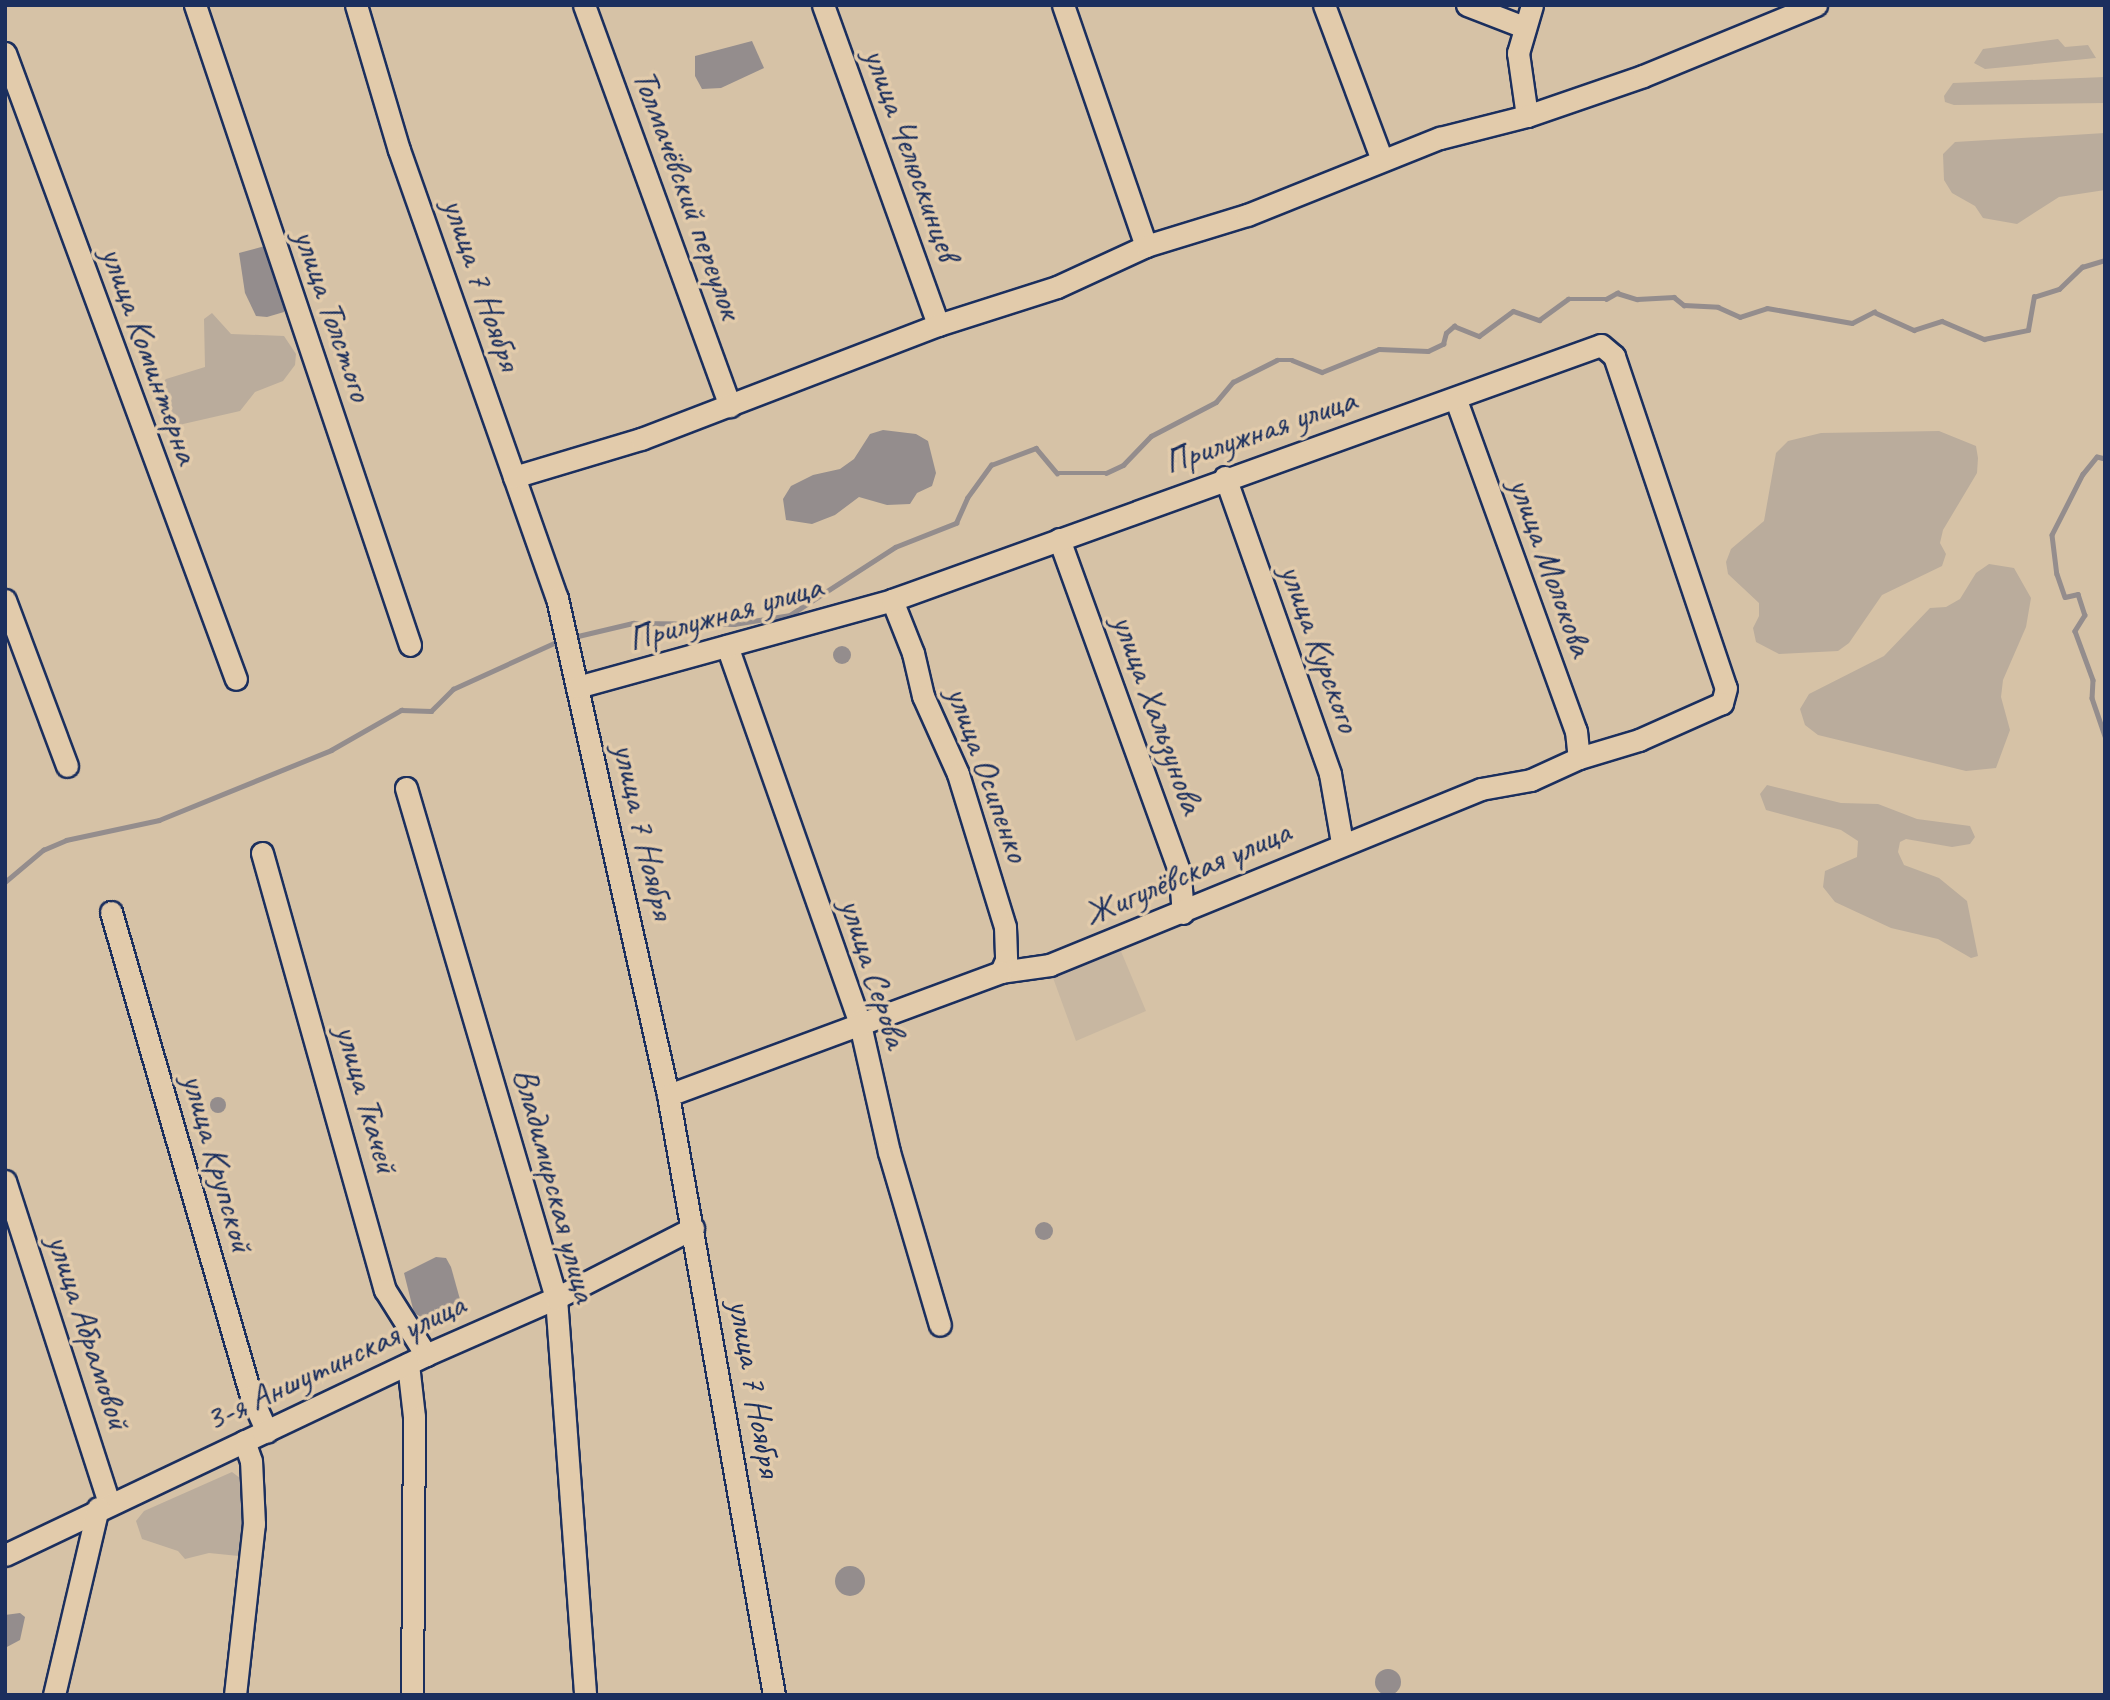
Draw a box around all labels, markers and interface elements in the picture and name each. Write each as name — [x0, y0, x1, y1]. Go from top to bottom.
street label: улица Челюскинцев — [854, 42, 970, 266]
street label: Толмачёвский переулок — [623, 64, 753, 324]
street label: улица 7 Ноября — [433, 193, 531, 375]
street label: улица Толстого — [284, 224, 382, 406]
street label: улица Коминтерна — [92, 242, 208, 468]
street label: Прилужная улица — [1157, 378, 1363, 484]
street label: улица Молокова — [1499, 471, 1603, 663]
street label: улица Курского — [1270, 558, 1370, 738]
street label: Прилужная улица — [621, 565, 829, 661]
street label: улица Хальзунова — [1103, 610, 1213, 818]
street label: улица Осипенко — [937, 680, 1039, 868]
street label: улица 7 Ноября — [603, 739, 685, 923]
street label: Жигулёвская улица — [1076, 810, 1298, 936]
street label: улица Серова — [830, 893, 918, 1053]
street label: улица Ткачей — [326, 1019, 408, 1179]
street label: Владимирская улица — [503, 1062, 607, 1308]
street label: улица Крупской — [172, 1068, 264, 1258]
street label: улица Абрамовой — [38, 1230, 140, 1434]
street label: 3-я Аншутинская улица — [195, 1282, 475, 1442]
street label: улица 7 Ноября — [719, 1296, 791, 1480]

